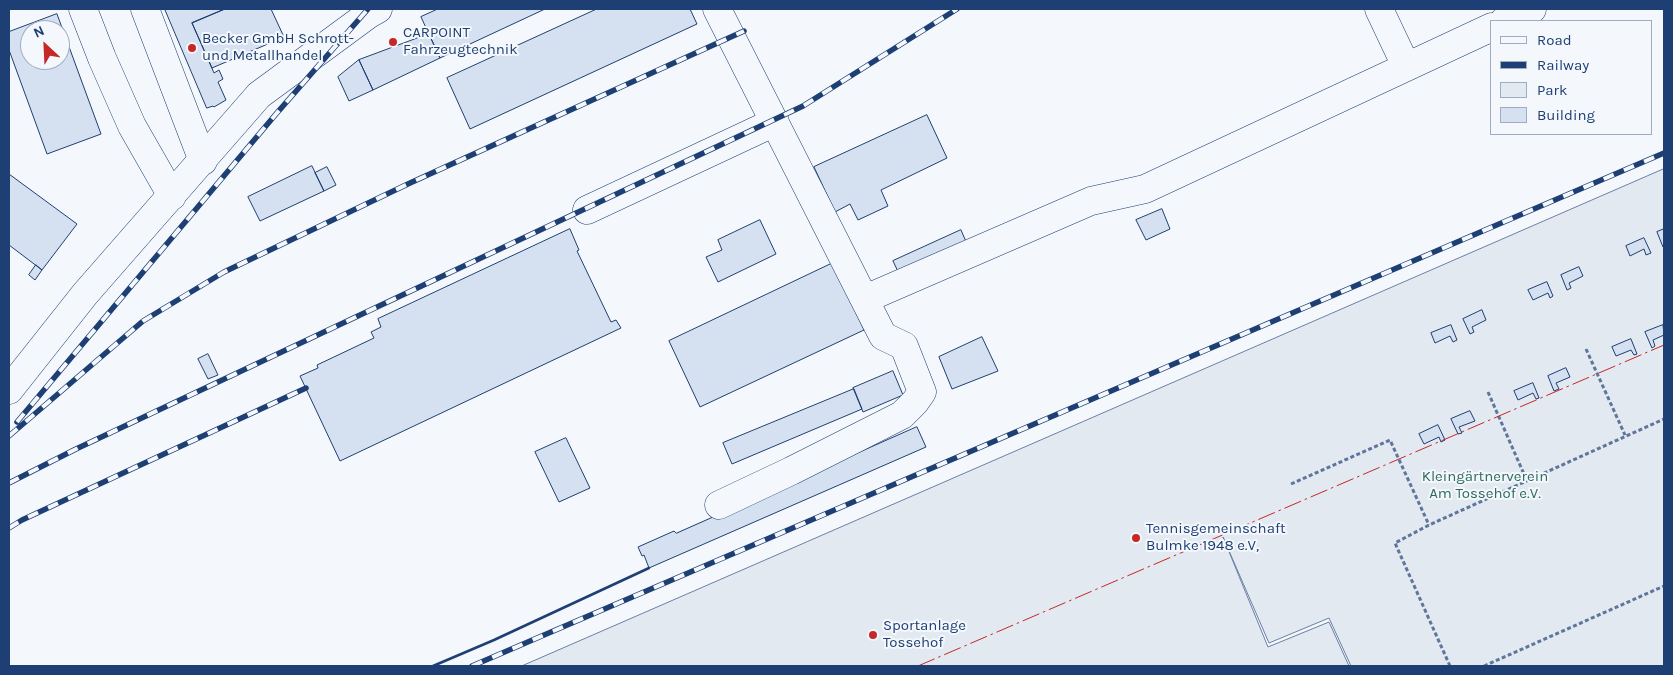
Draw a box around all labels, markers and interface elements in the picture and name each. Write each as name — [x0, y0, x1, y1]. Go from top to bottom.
north arrow — [20, 20, 70, 70]
legend — [1490, 20, 1653, 135]
text: N — [31, 22, 47, 42]
place label: CARPOINT Fahrzeugtechnik — [403, 24, 518, 59]
place label: Becker GmbH Schrott- und Metallhandel — [202, 30, 354, 65]
text: Road — [1537, 31, 1572, 49]
marker: CARPOINT Fahrzeugtechnik — [387, 36, 399, 48]
marker: Becker GmbH Schrott- und Metallhandel — [186, 42, 198, 54]
text: Railway — [1537, 56, 1589, 74]
text: Park — [1537, 81, 1567, 99]
text: Building — [1537, 106, 1595, 124]
park label: Kleingärtnerverein Am Tossehof e.V. — [1422, 468, 1548, 503]
place label: Tennisgemeinschaft Bulmke 1948 e.V, — [1146, 520, 1286, 555]
marker: Tennisgemeinschaft Bulmke 1948 e.V, — [1130, 532, 1142, 544]
place label: Sportanlage Tossehof — [883, 617, 966, 652]
marker: Sportanlage Tossehof — [867, 629, 879, 641]

